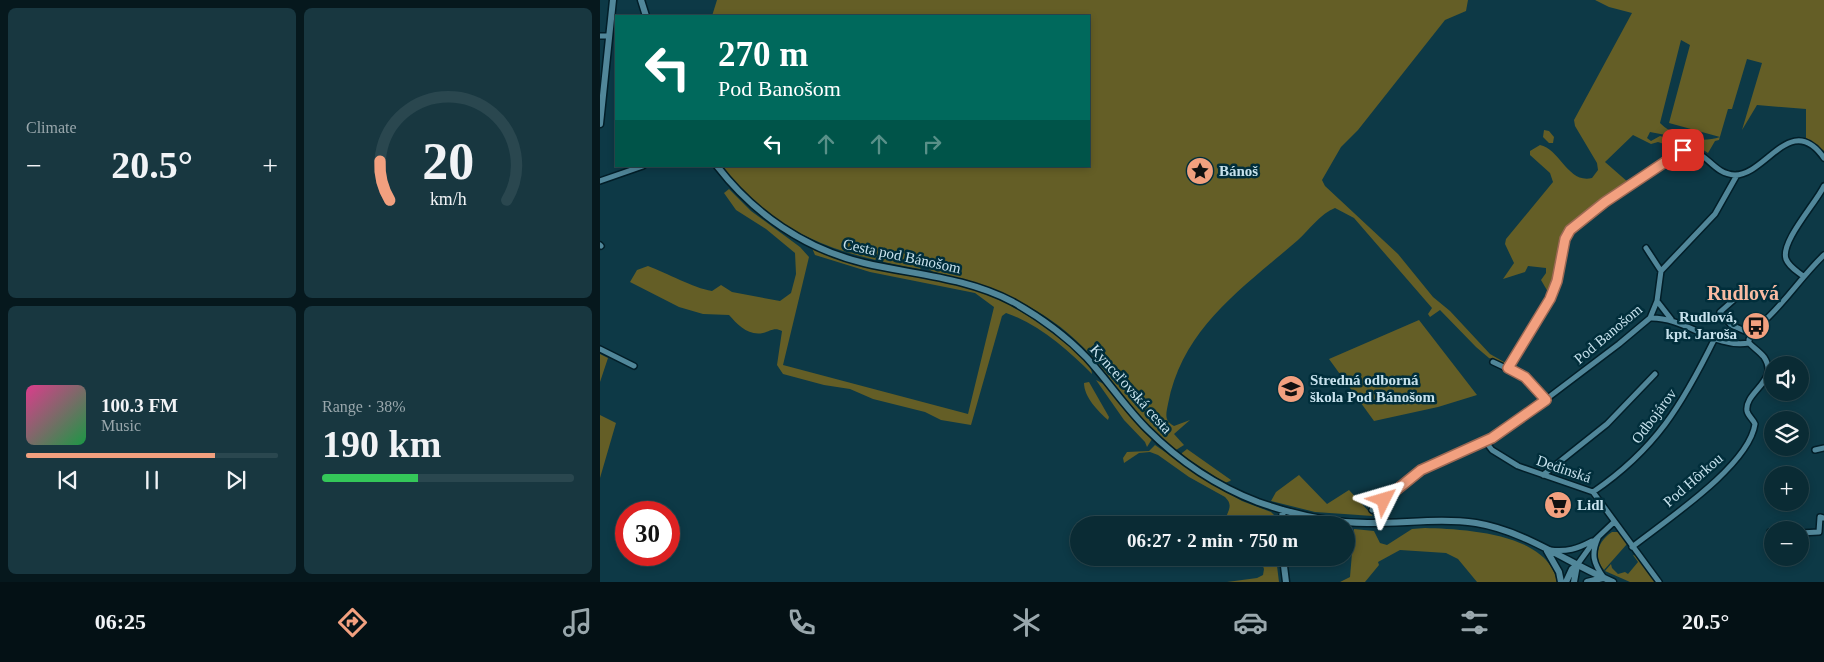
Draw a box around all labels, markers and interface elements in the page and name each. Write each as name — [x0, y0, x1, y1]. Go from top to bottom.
icon: left — [635, 35, 700, 100]
text: 270 m — [718, 35, 808, 74]
text: Pod Banošom — [718, 76, 841, 101]
text: Climate — [26, 119, 77, 136]
pin — [1662, 129, 1704, 171]
icon: left — [759, 130, 787, 158]
icon: ahead — [812, 130, 840, 158]
icon: ahead — [865, 130, 893, 158]
icon: right — [918, 130, 946, 158]
text: 20 — [422, 133, 474, 190]
icon: arrive — [1669, 136, 1697, 164]
text: 20.5° — [111, 144, 193, 186]
text: − — [26, 150, 42, 181]
text: + — [262, 150, 278, 181]
place icon: Bánoš — [1185, 156, 1215, 186]
place label: Bánoš — [1219, 163, 1258, 179]
text: km/h — [430, 189, 466, 209]
street label: Cesta pod Bánošom — [842, 236, 963, 276]
district label: Rudlová — [1707, 282, 1779, 304]
street label: Pod Banošom — [1571, 301, 1645, 367]
place label: Rudlová, kpt. Jaroša — [1666, 309, 1737, 342]
bus stop icon: Rudlová, kpt. Jaroša — [1741, 311, 1771, 341]
street label: Kynceľovská cesta — [1087, 341, 1175, 437]
map controls — [1764, 356, 1809, 566]
button: sound — [1764, 356, 1809, 401]
place label: Stredná odborná škola Pod Bánošom — [1310, 372, 1436, 405]
school or university icon: Stredná odborná škola Pod Bánošom — [1276, 374, 1306, 404]
street label: Odbojárov — [1628, 385, 1680, 446]
text: 100.3 FM — [101, 395, 178, 416]
text: Range · 38% — [322, 398, 406, 415]
button: layers — [1764, 411, 1809, 456]
text: Music — [101, 417, 141, 434]
text: 190 km — [322, 423, 441, 465]
street label: Pod Hôrkou — [1660, 450, 1726, 510]
street label: Dedinská — [1535, 452, 1594, 486]
icon: previous — [54, 466, 82, 494]
icon: pause — [138, 466, 166, 494]
icon: next — [222, 466, 250, 494]
button: + — [1764, 466, 1809, 511]
position arrow — [1357, 473, 1409, 525]
supermarket icon: Lidl — [1543, 490, 1573, 520]
place label: Lidl — [1577, 497, 1604, 513]
speed limit sign: 30 — [615, 501, 680, 566]
button: − — [1764, 521, 1809, 566]
text: 06:27 · 2 min · 750 m — [1127, 530, 1298, 551]
icon: directions — [335, 605, 370, 640]
icon: music — [560, 605, 595, 640]
icon: phone — [784, 605, 819, 640]
icon: climate — [1009, 605, 1044, 640]
icon: car — [1233, 605, 1268, 640]
icon: filters — [1457, 605, 1492, 640]
text: 06:25 — [95, 609, 146, 634]
text: 20.5° — [1682, 609, 1729, 634]

